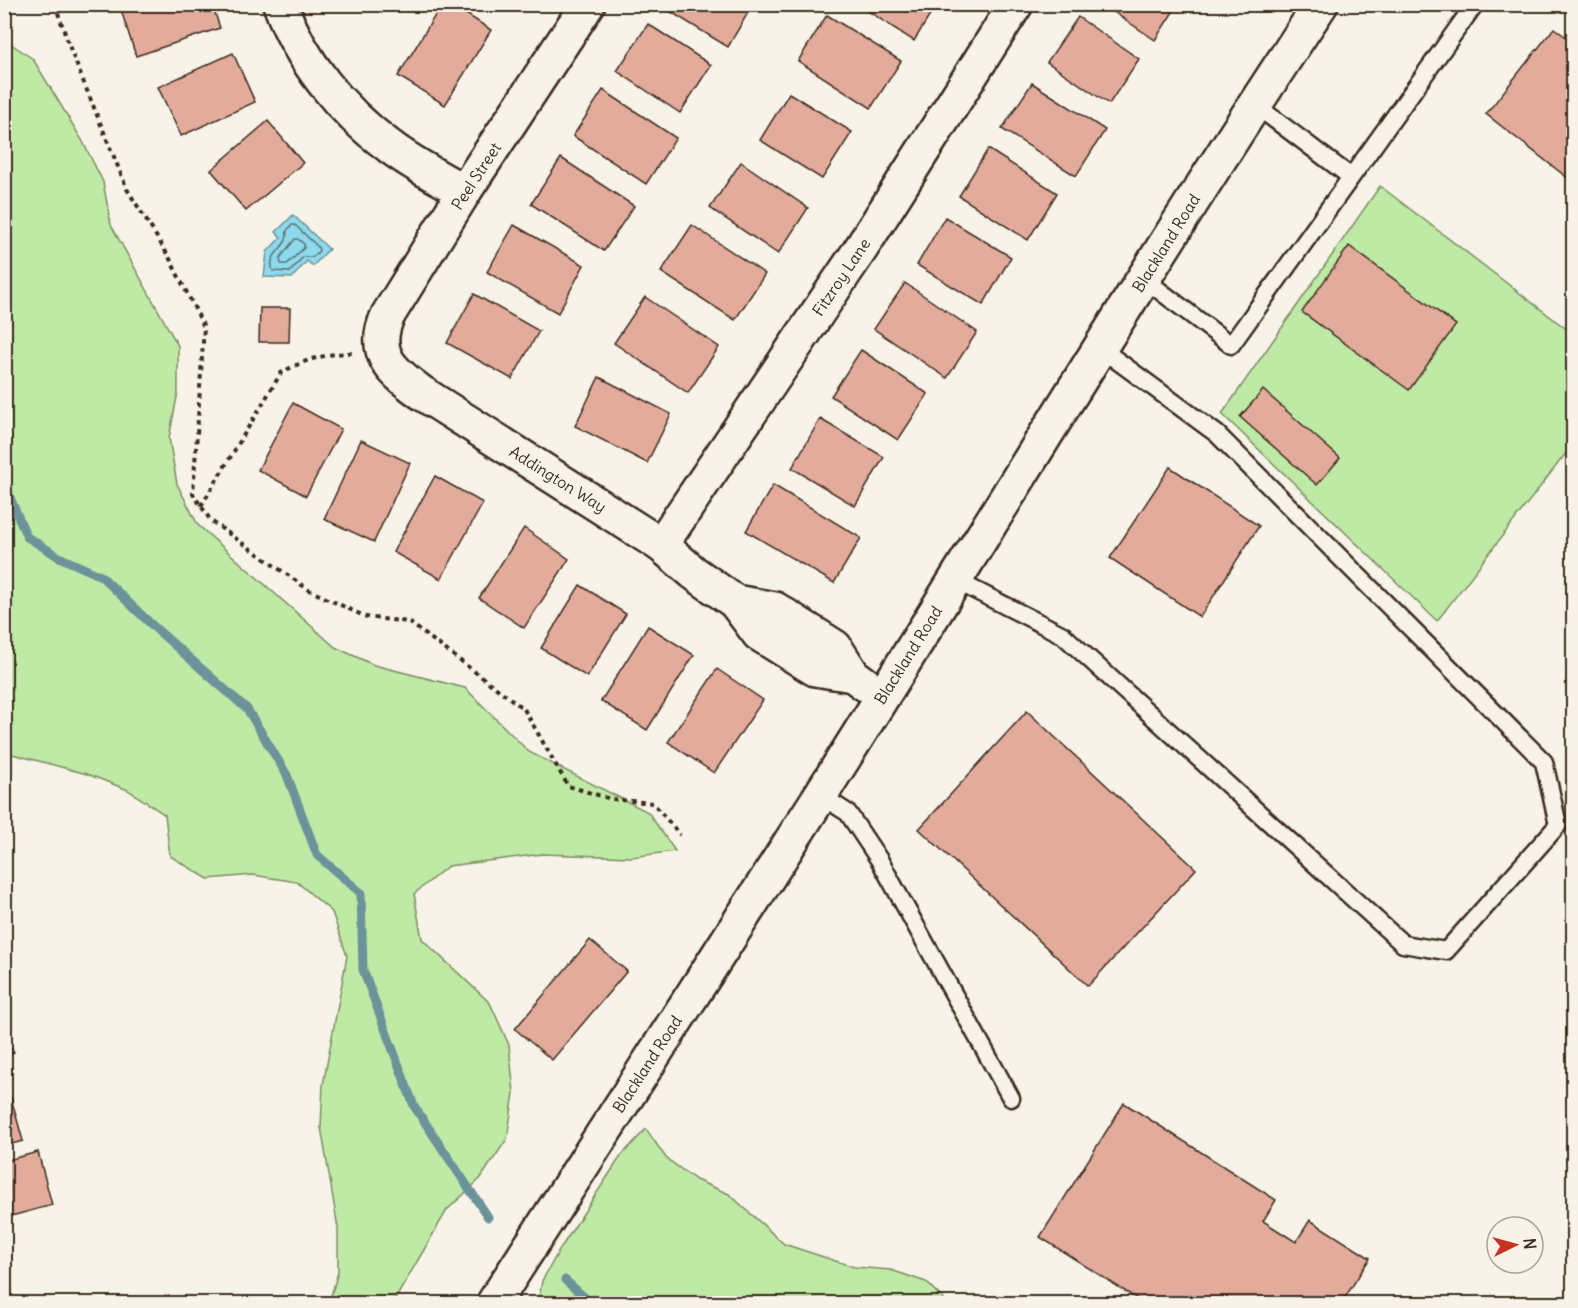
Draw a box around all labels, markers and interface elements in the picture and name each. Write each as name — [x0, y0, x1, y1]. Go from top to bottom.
street label: Peel Street — [447, 138, 506, 213]
street label: Blackland Road — [1128, 190, 1204, 296]
street label: Fitzroy Lane — [808, 234, 874, 320]
street label: Addington Way — [506, 441, 610, 517]
street label: Blackland Road — [870, 602, 946, 708]
street label: Blackland Road — [608, 1012, 686, 1116]
north arrow — [1485, 1215, 1545, 1275]
text: N — [1519, 1237, 1540, 1250]

